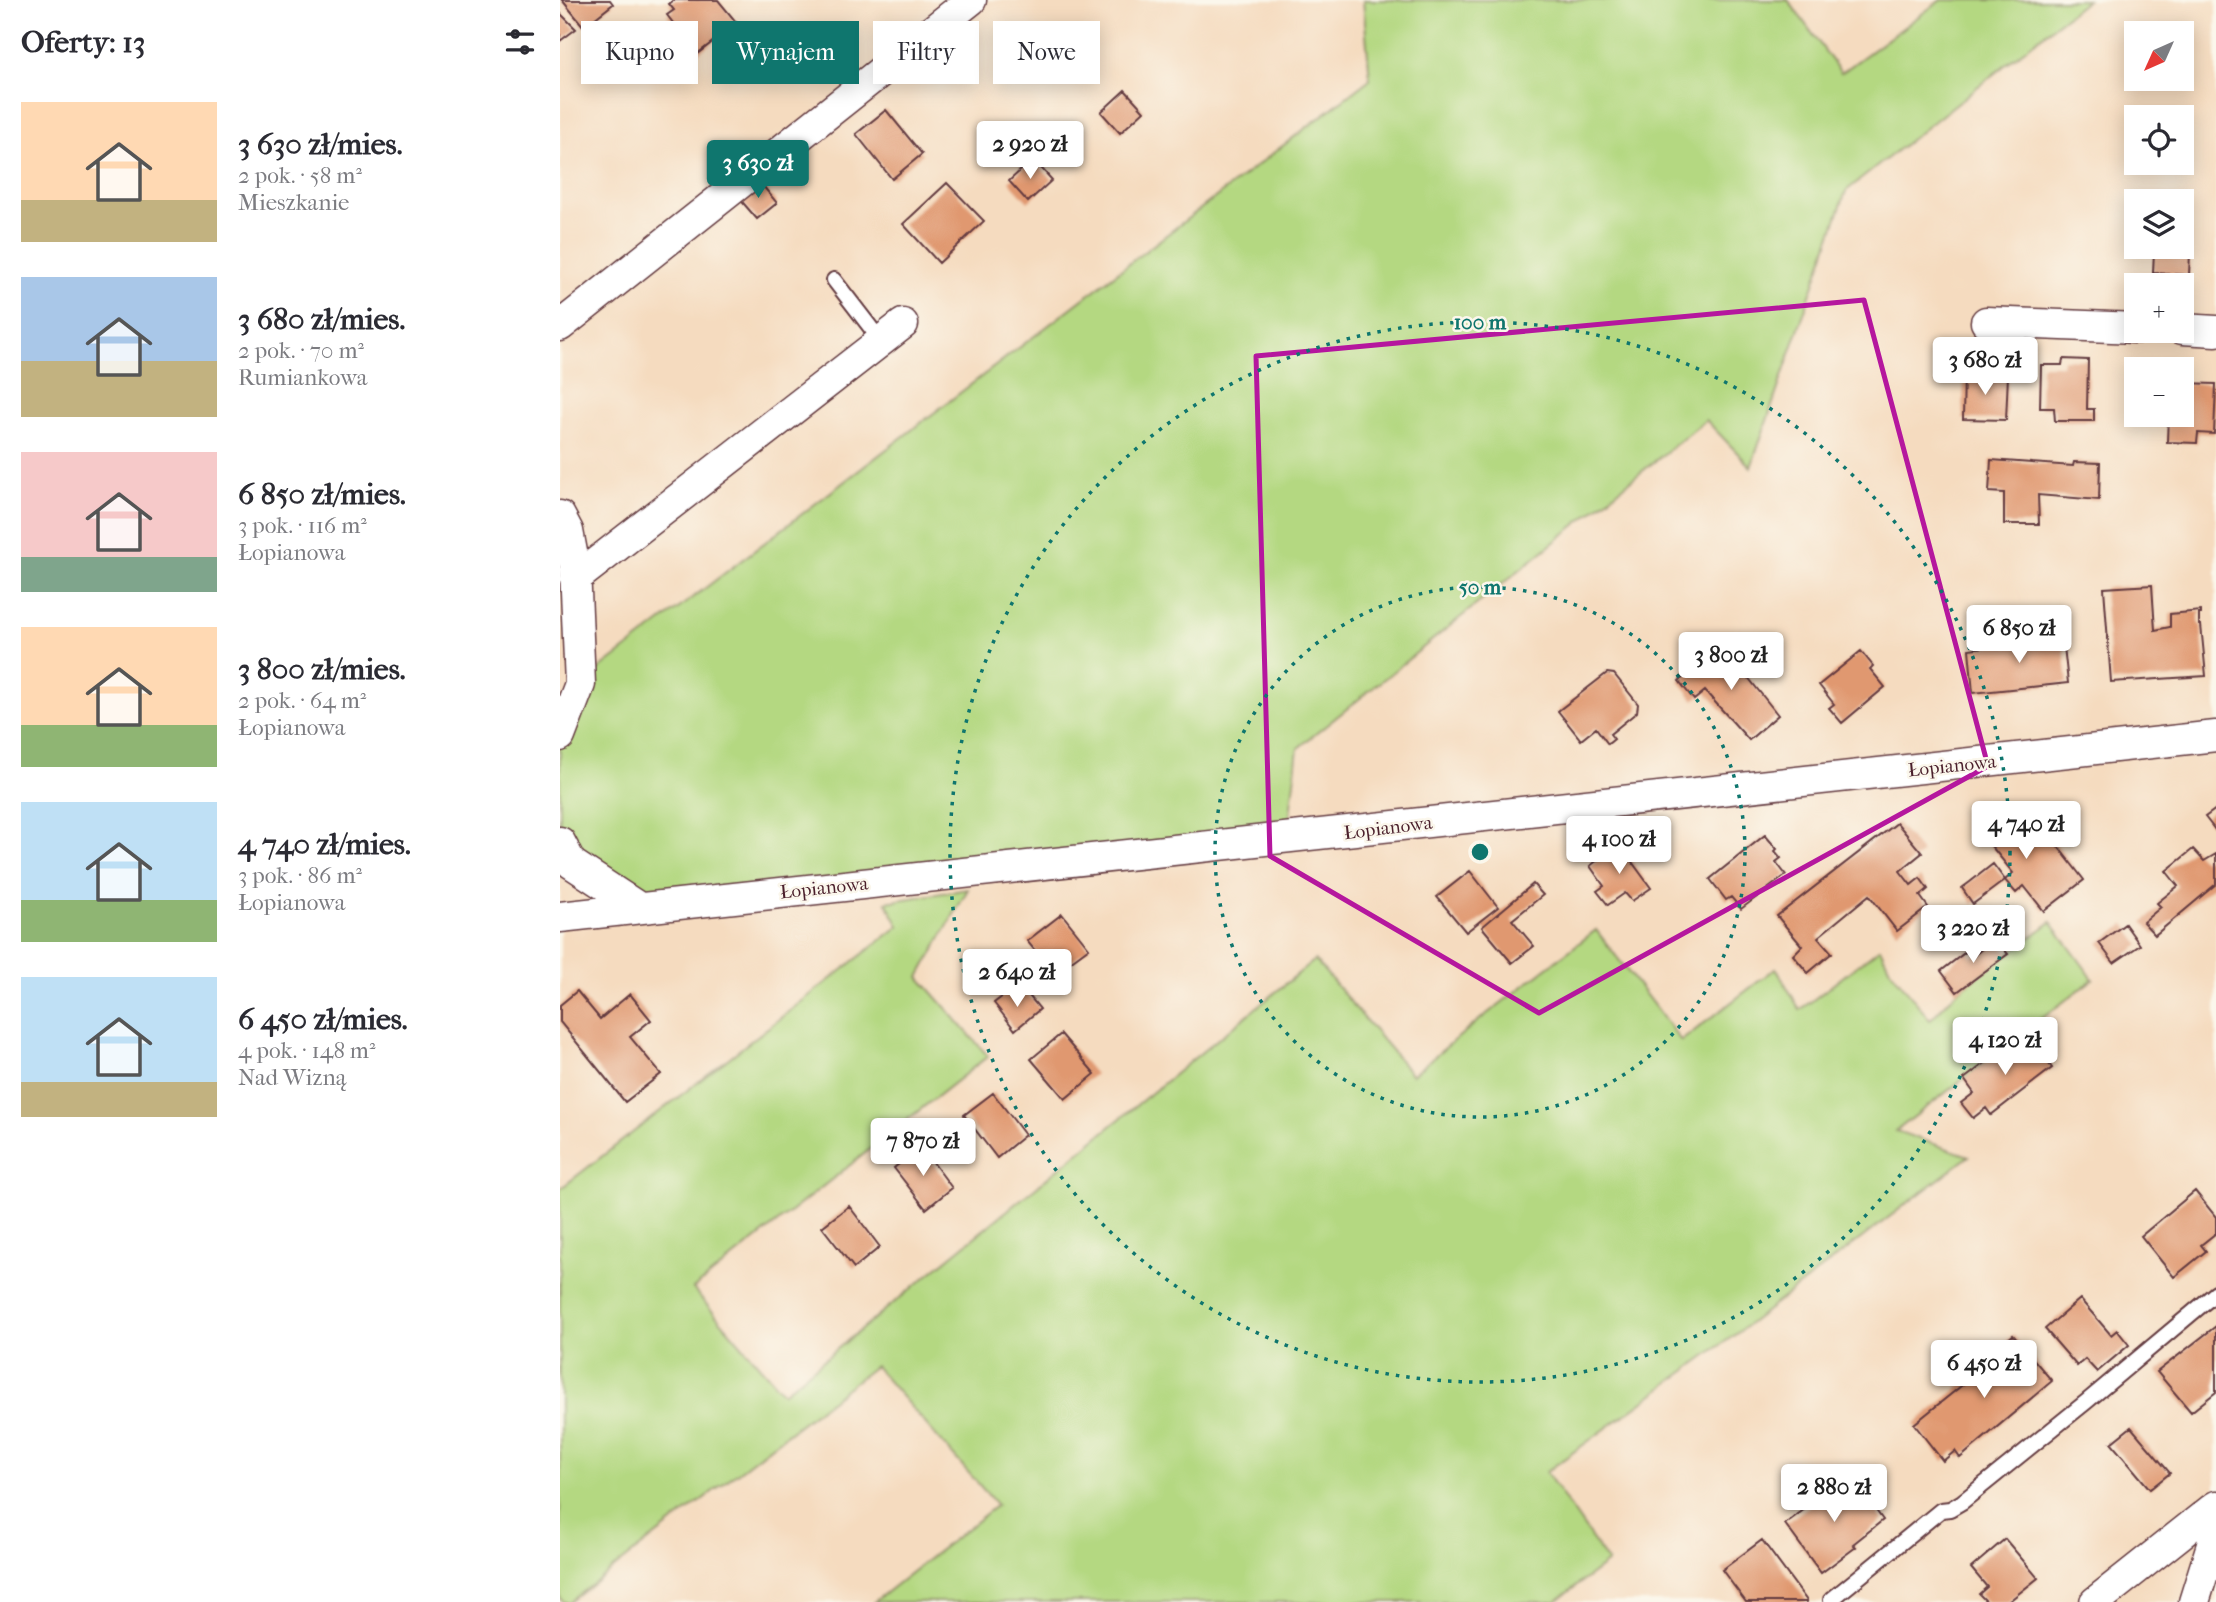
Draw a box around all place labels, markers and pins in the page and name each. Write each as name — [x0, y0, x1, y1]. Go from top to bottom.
pin: 2 920 zł — [958, 122, 1102, 181]
pin: 3 630 zł — [686, 140, 830, 200]
pin: 3 680 zł — [1913, 338, 2057, 397]
pin: 6 850 zł — [1947, 606, 2091, 665]
pin: 3 800 zł — [1659, 632, 1803, 692]
pin: 4 740 zł — [1954, 802, 2098, 861]
pin: 4 100 zł — [1547, 816, 1691, 876]
centre of rings — [1468, 840, 1492, 864]
pin: 3 220 zł — [1901, 906, 2045, 965]
pin: 2 640 zł — [945, 950, 1089, 1009]
pin: 4 120 zł — [1933, 1018, 2077, 1077]
pin: 7 870 zł — [851, 1118, 995, 1178]
pin: 6 450 zł — [1912, 1340, 2056, 1400]
pin: 2 880 zł — [1762, 1464, 1906, 1524]

